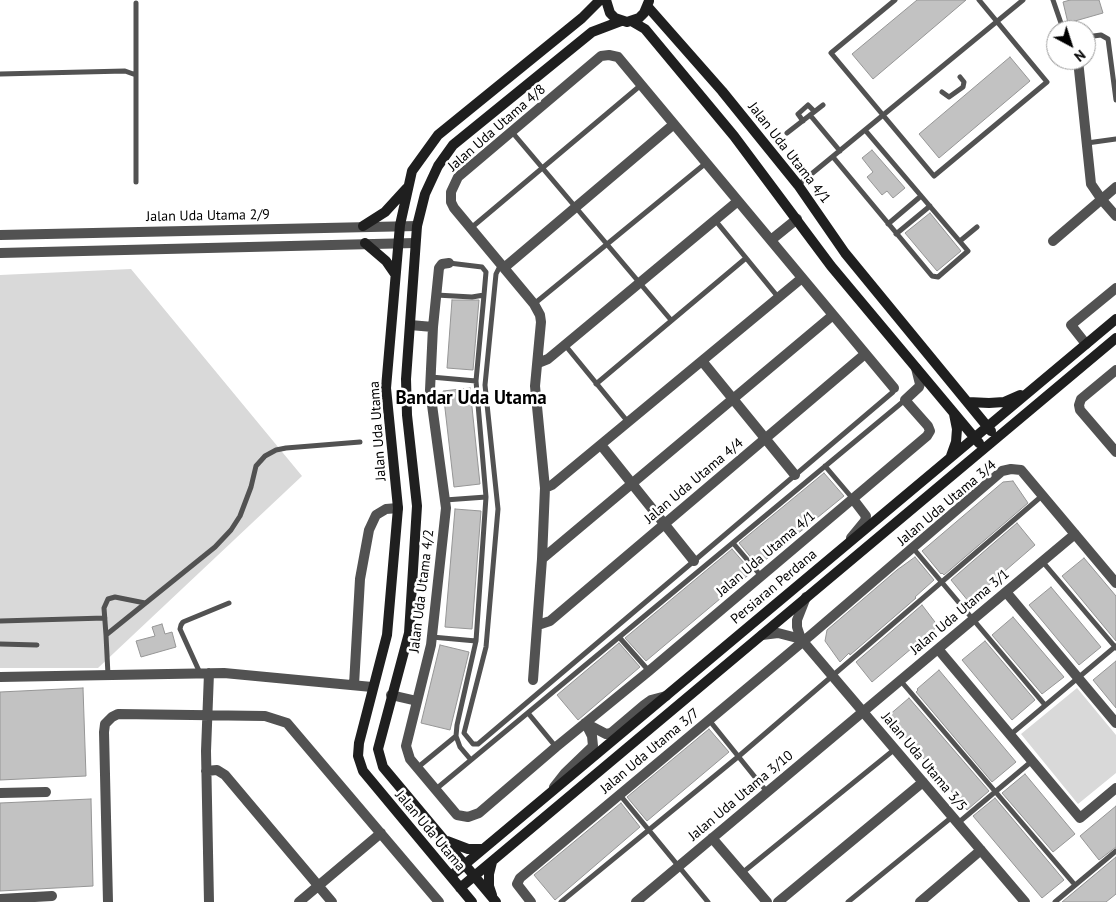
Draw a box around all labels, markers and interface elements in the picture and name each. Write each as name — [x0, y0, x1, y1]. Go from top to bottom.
north arrow — [1046, 20, 1096, 70]
text: N — [1071, 46, 1089, 66]
street label: Jalan Uda Utama 4/8 — [445, 81, 549, 175]
street label: Jalan Uda Utama 4/1 — [744, 99, 834, 207]
street label: Jalan Uda Utama 2/9 — [146, 207, 270, 225]
street label: Jalan Uda Utama — [366, 381, 390, 481]
district label: Bandar Uda Utama — [395, 388, 547, 410]
street label: Jalan Uda Utama 4/4 — [641, 435, 747, 527]
street label: Jalan Uda Utama 3/4 — [894, 457, 1000, 549]
street label: Jalan Uda Utama 4/1 — [713, 508, 819, 600]
street label: Jalan Uda Utama 4/2 — [406, 529, 438, 653]
street label: Persiaran Perdana — [728, 546, 820, 628]
street label: Jalan Uda Utama 3/1 — [907, 566, 1013, 658]
street label: Jalan Uda Utama 3/7 — [597, 705, 703, 797]
street label: Jalan Uda Utama 3/5 — [878, 709, 970, 815]
street label: Jalan Uda Utama 3/10 — [685, 747, 797, 845]
street label: Jalan Uda Utama — [391, 787, 469, 875]

